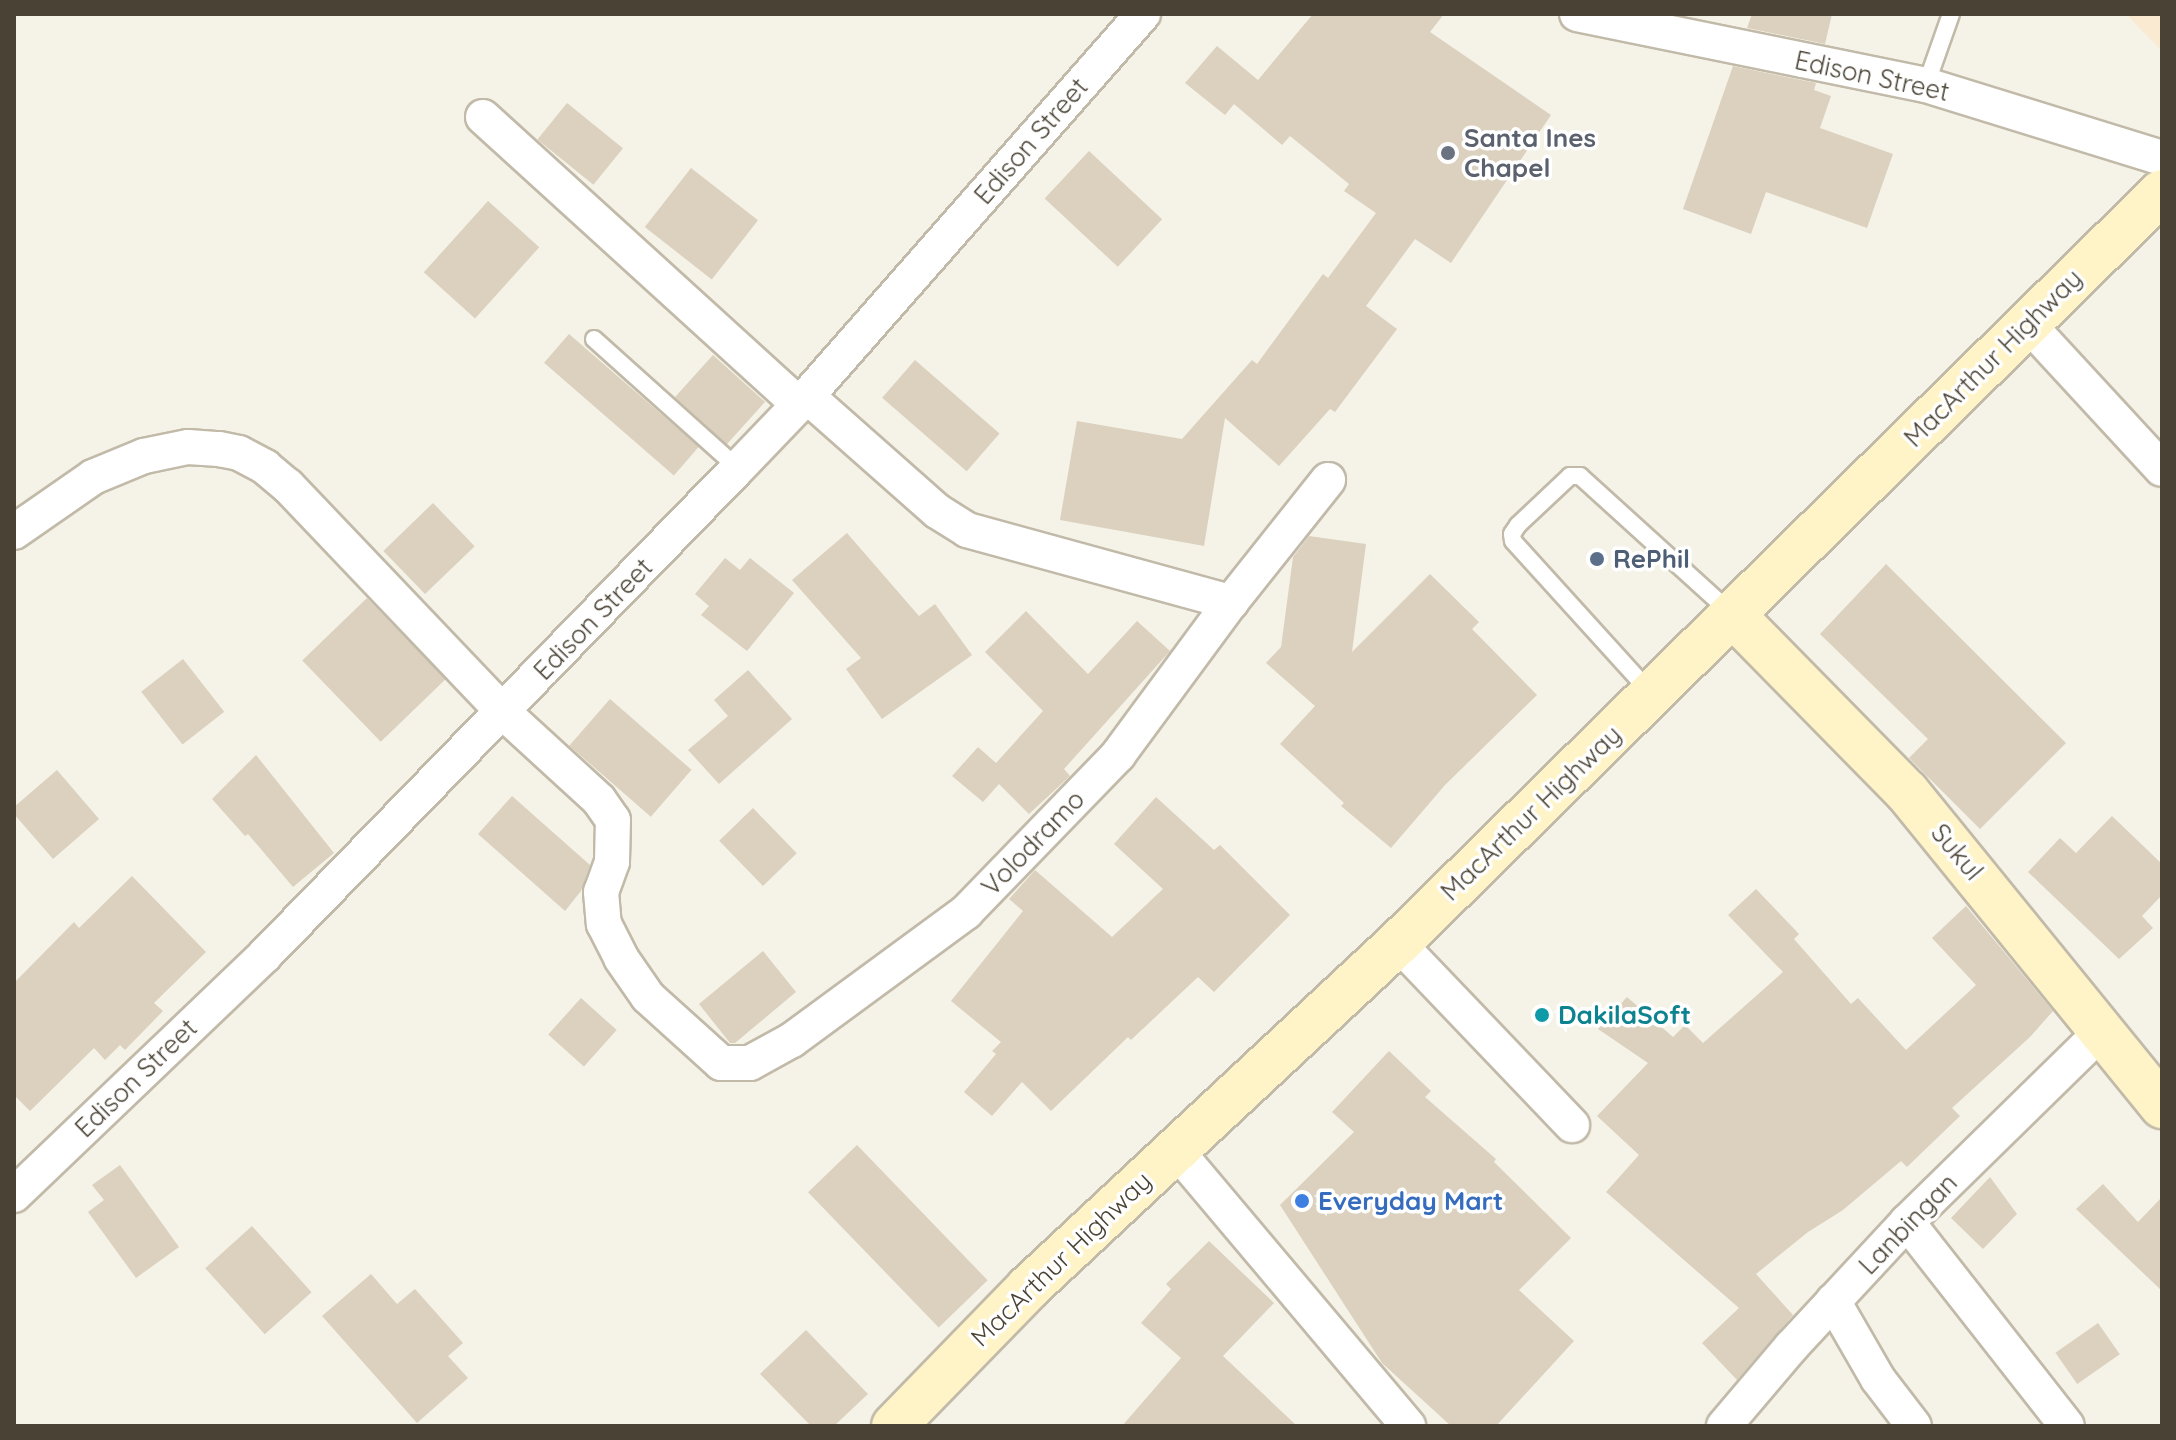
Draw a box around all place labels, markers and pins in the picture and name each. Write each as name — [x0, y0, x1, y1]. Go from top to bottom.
place label: Santa Ines Chapel — [1464, 122, 1596, 184]
marker: Santa Ines Chapel — [1439, 144, 1457, 162]
place label: RePhil — [1613, 543, 1690, 575]
marker: RePhil — [1588, 550, 1606, 568]
place label: DakilaSoft — [1558, 999, 1691, 1031]
marker: DakilaSoft — [1533, 1006, 1551, 1024]
place label: Everyday Mart — [1318, 1185, 1503, 1217]
marker: Everyday Mart — [1293, 1192, 1311, 1210]

